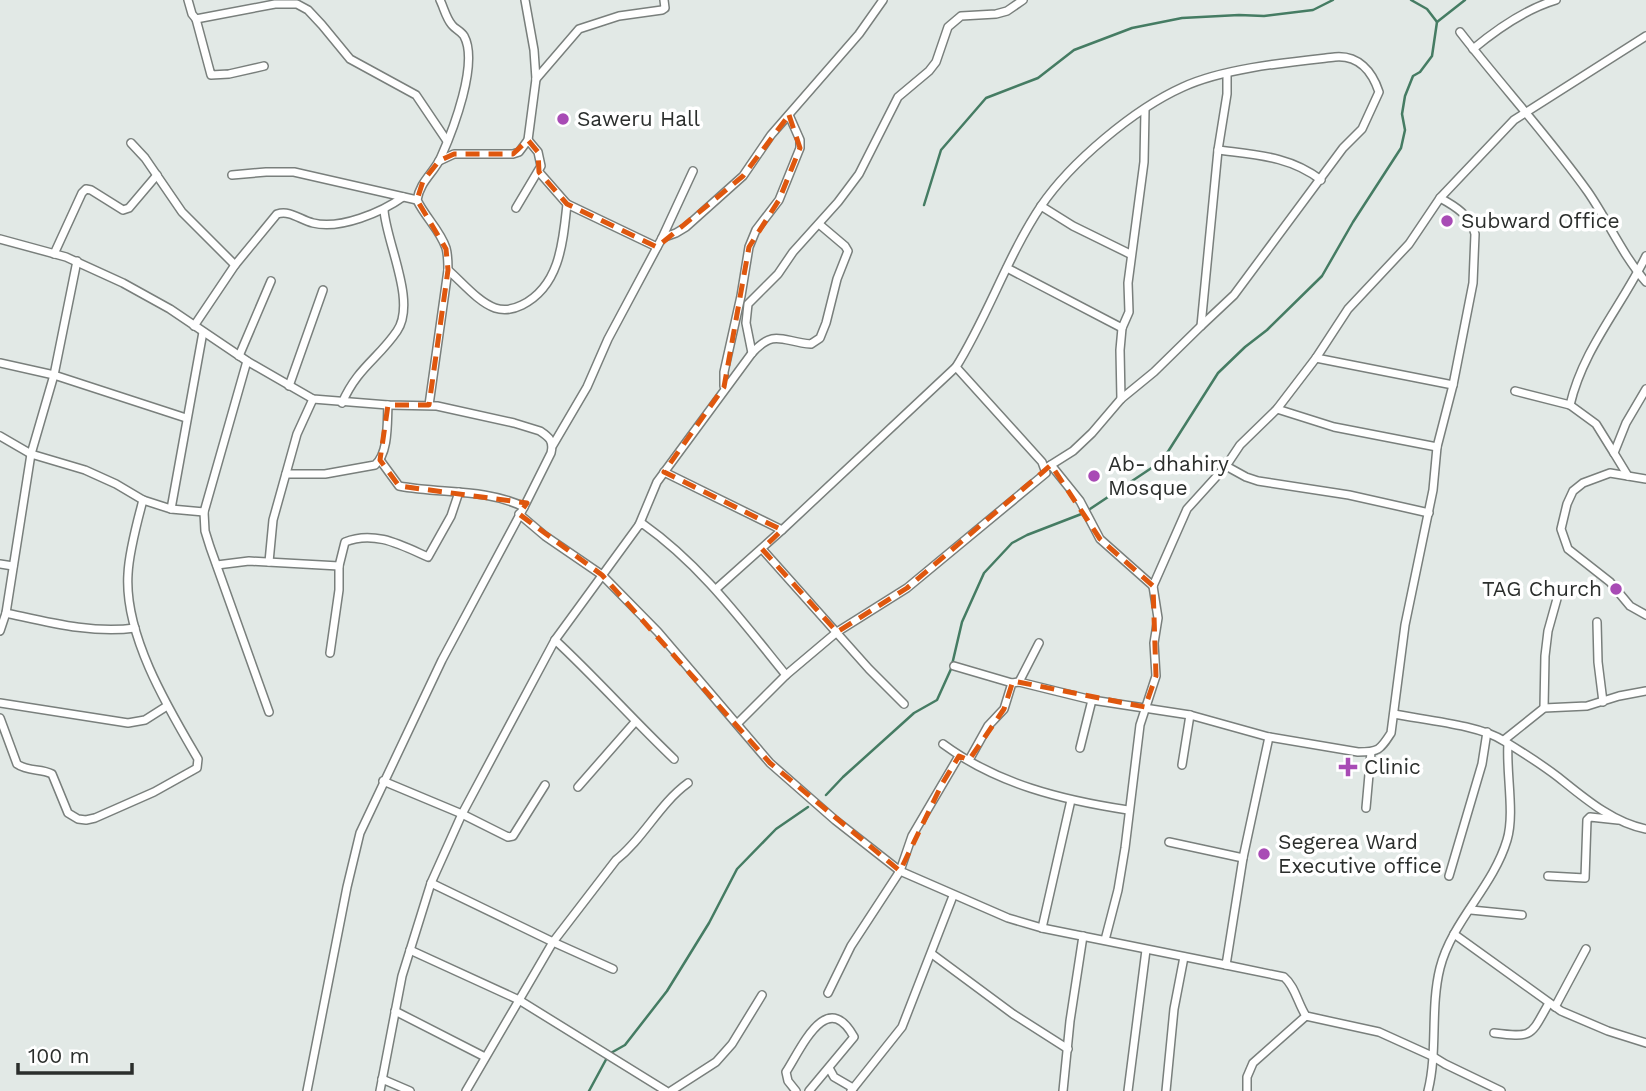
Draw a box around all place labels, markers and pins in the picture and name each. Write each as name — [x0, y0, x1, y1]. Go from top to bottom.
place label: Saweru Hall — [577, 106, 701, 131]
marker: Saweru Hall — [555, 111, 571, 127]
place label: Subward Office — [1461, 208, 1620, 233]
marker: Subward Office — [1439, 213, 1455, 229]
place label: Ab- dhahiry Mosque — [1108, 451, 1229, 500]
marker: Ab- dhahiry Mosque — [1086, 468, 1102, 484]
place label: TAG Church — [1482, 576, 1602, 601]
marker: TAG Church — [1608, 581, 1624, 597]
place label: Clinic — [1364, 754, 1421, 779]
marker: Clinic — [1338, 757, 1358, 777]
place label: Segerea Ward Executive office — [1278, 829, 1442, 878]
marker: Segerea Ward Executive office — [1256, 846, 1272, 862]

